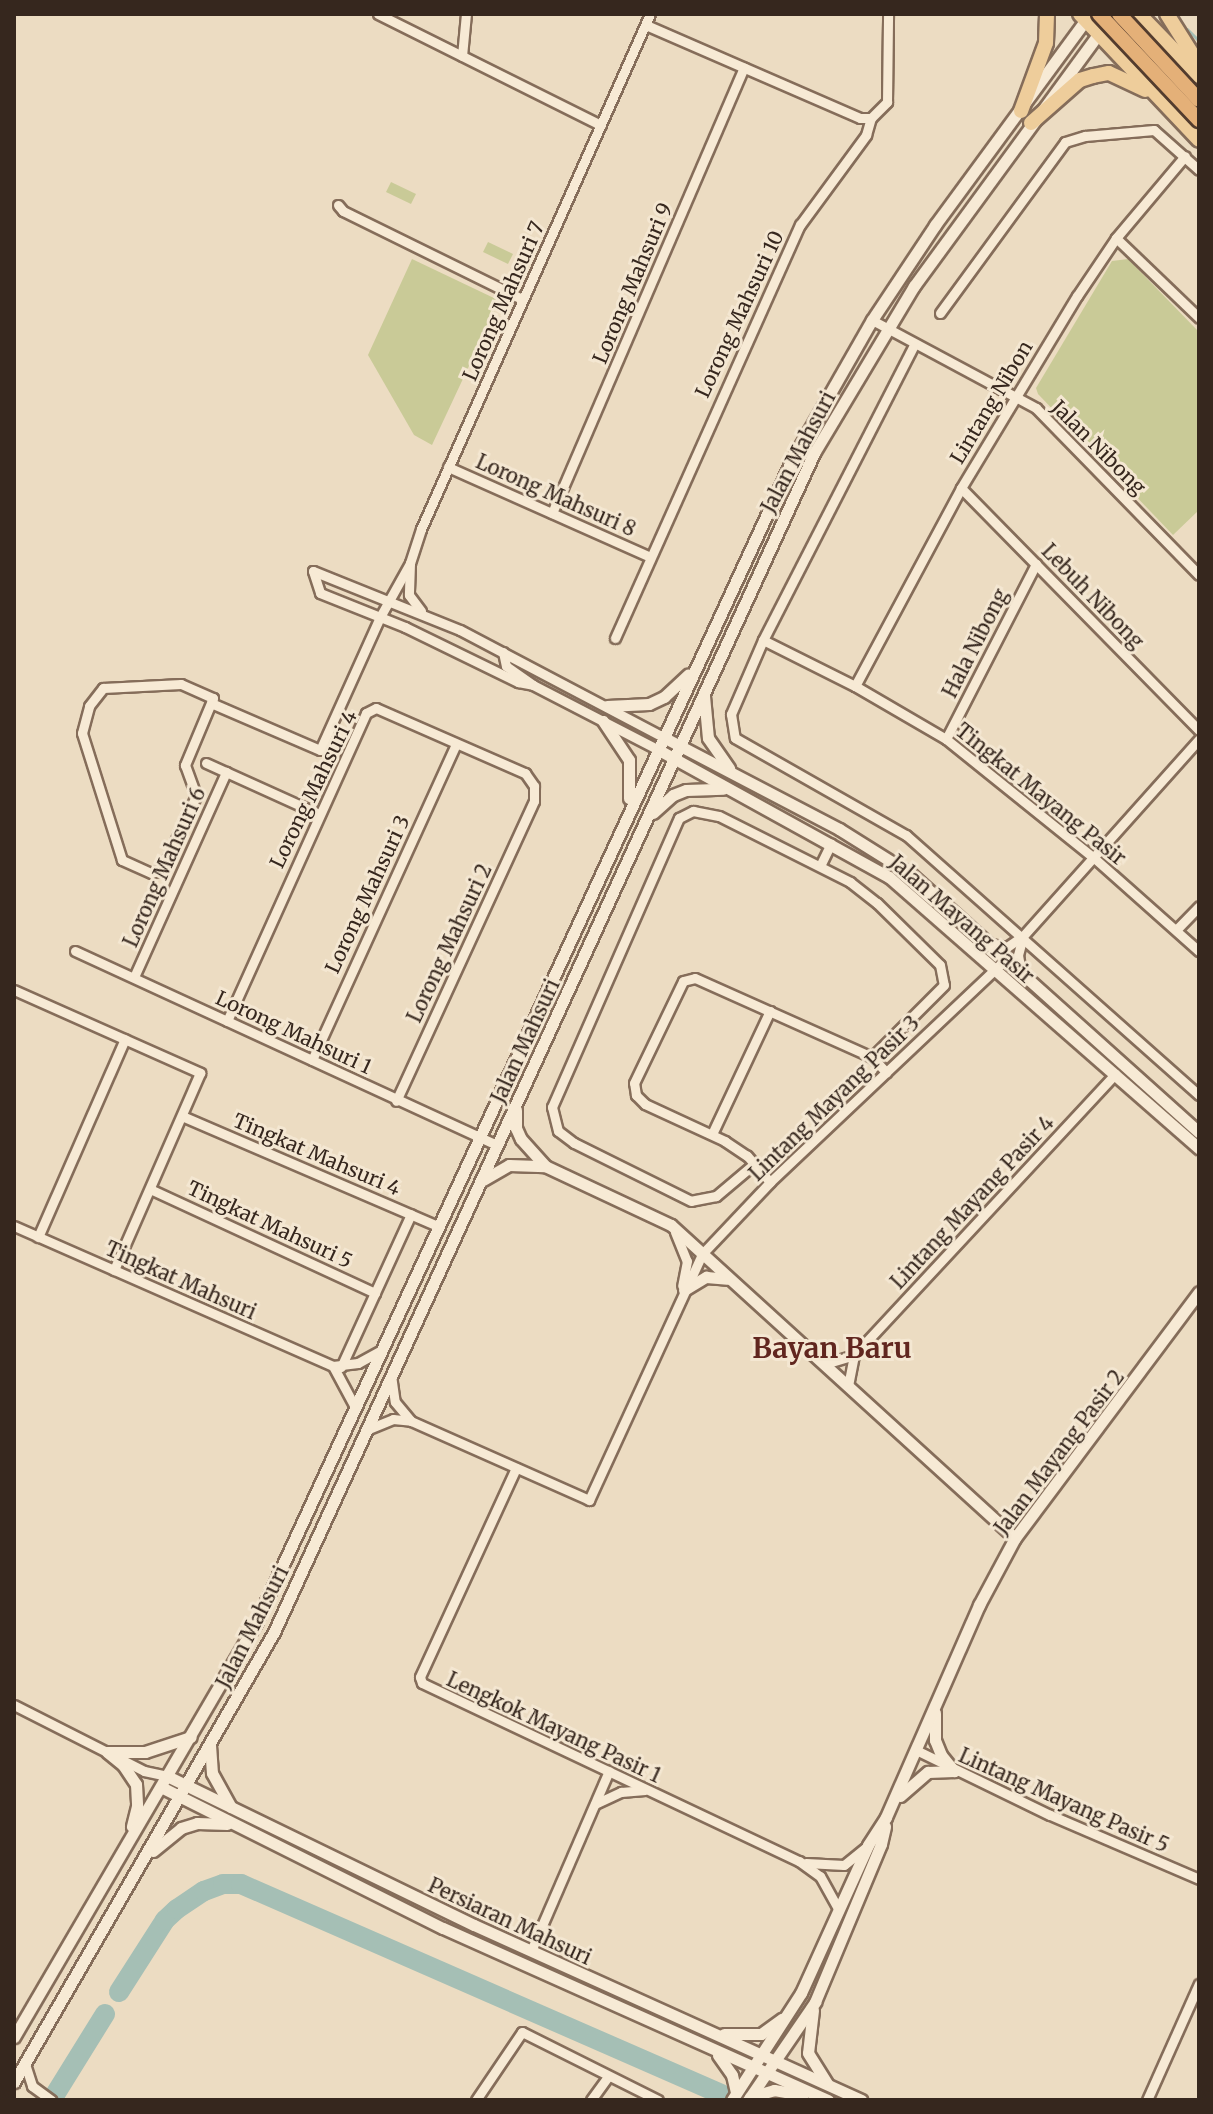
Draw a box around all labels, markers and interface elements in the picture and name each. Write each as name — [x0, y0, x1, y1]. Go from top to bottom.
street label: Lorong Mahsuri 9 — [587, 199, 677, 367]
street label: Lorong Mahsuri 7 — [457, 218, 549, 384]
street label: Lorong Mahsuri 10 — [690, 227, 788, 401]
street label: Lintang Nibon — [945, 336, 1037, 468]
street label: Jalan Mahsuri — [756, 387, 840, 517]
street label: Jalan Nibong — [1047, 395, 1151, 499]
street label: Lorong Mahsuri 8 — [472, 449, 640, 541]
street label: Lebuh Nibong — [1037, 539, 1149, 653]
street label: Hala Nibong — [937, 584, 1013, 702]
street label: Lorong Mahsuri 4 — [264, 706, 362, 872]
street label: Tingkat Mayang Pasir — [951, 718, 1131, 870]
street label: Lorong Mahsuri 6 — [118, 783, 210, 951]
street label: Lorong Mahsuri 3 — [320, 811, 414, 977]
street label: Jalan Mayang Pasir — [885, 850, 1039, 988]
street label: Lorong Mahsuri 2 — [402, 860, 496, 1026]
street label: Jalan Mahsuri — [486, 975, 564, 1107]
street label: Lorong Mahsuri 1 — [212, 985, 376, 1079]
street label: Lintang Mayang Pasir 3 — [744, 1011, 924, 1185]
street label: Tingkat Mahsuri 4 — [230, 1108, 404, 1200]
street label: Lintang Mayang Pasir 4 — [886, 1110, 1058, 1294]
street label: Tingkat Mahsuri 5 — [184, 1175, 356, 1273]
street label: Tingkat Mahsuri — [102, 1236, 260, 1324]
district label: Bayan Baru — [752, 1331, 912, 1365]
street label: Jalan Mayang Pasir 2 — [989, 1365, 1129, 1539]
street label: Jalan Mahsuri — [211, 1562, 293, 1692]
street label: Lengkok Mayang Pasir 1 — [443, 1667, 665, 1787]
street label: Lintang Mayang Pasir 5 — [955, 1743, 1173, 1857]
street label: Persiaran Mahsuri — [425, 1873, 595, 1969]

